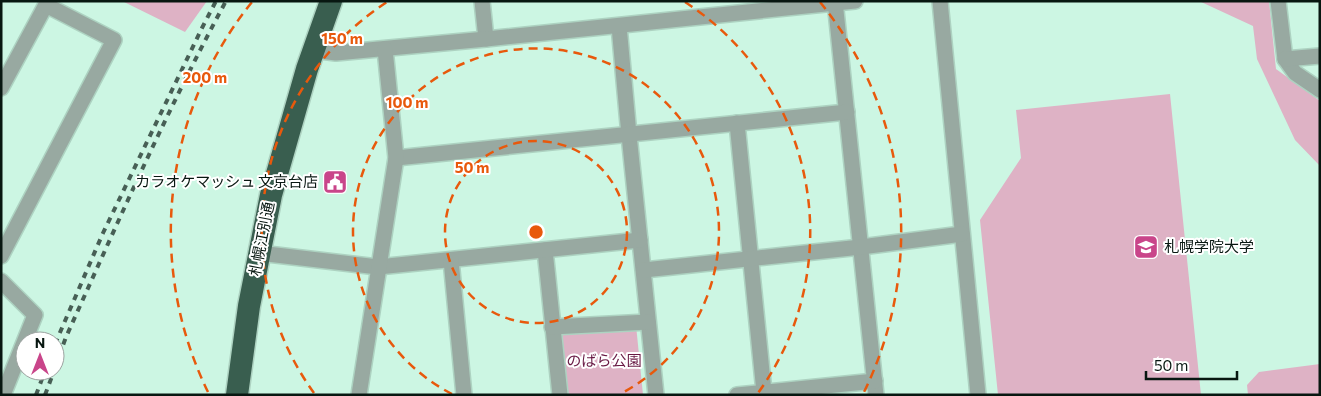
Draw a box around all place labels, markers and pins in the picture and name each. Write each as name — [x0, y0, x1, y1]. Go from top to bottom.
public building icon: カラオケマッシュ 文京台店 — [322, 169, 348, 195]
place label: カラオケマッシュ 文京台店 — [135, 172, 318, 190]
centre of rings — [527, 223, 545, 241]
school or university icon: 札幌学院大学 — [1133, 234, 1159, 260]
place label: 札幌学院大学 — [1164, 237, 1254, 255]

